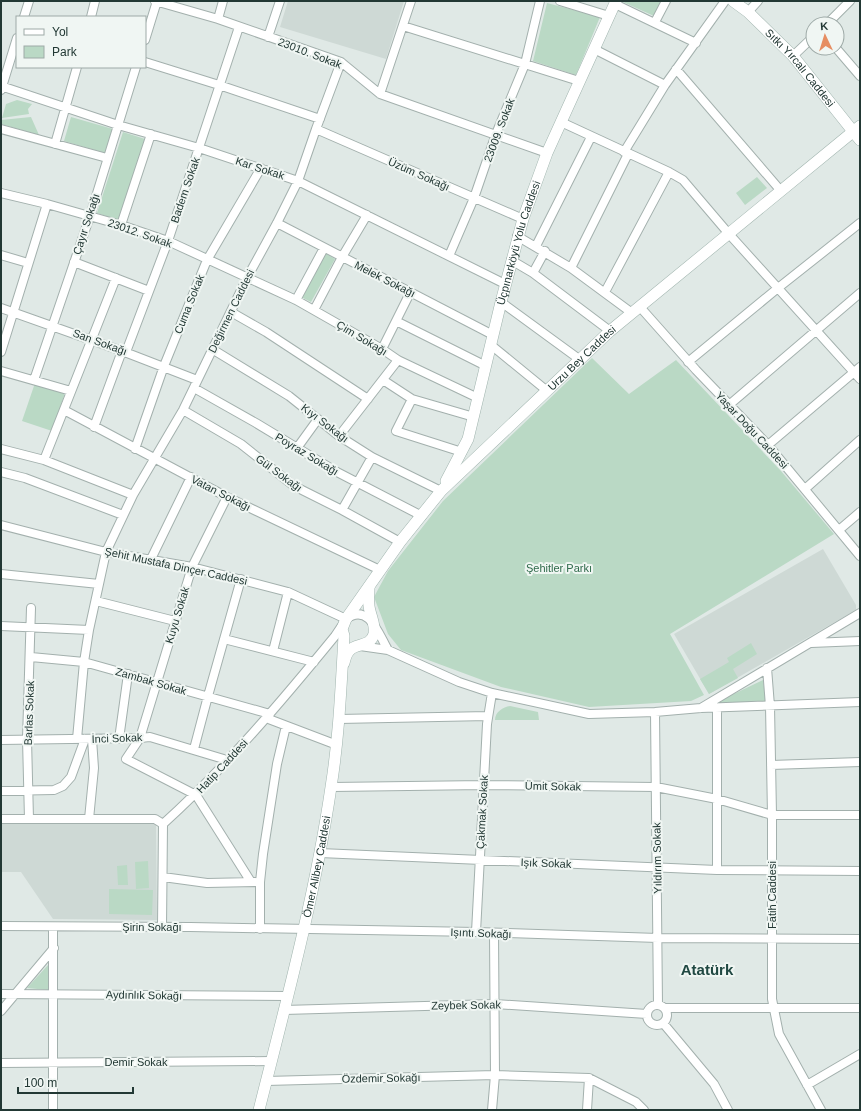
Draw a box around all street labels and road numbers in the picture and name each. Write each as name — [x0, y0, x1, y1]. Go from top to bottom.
street label: Sıtkı Yırcalı Caddesi — [763, 26, 837, 109]
street label: 23010. Sokak — [276, 35, 344, 71]
street label: 23009. Sokak — [481, 96, 517, 164]
street label: Kar Sokak — [234, 154, 286, 182]
street label: Badem Sokak — [168, 155, 202, 224]
street label: Üzüm Sokağı — [386, 155, 452, 193]
street label: Üçpınarköyü Yolu Caddesi — [494, 179, 542, 306]
street label: Çayır Sokağı — [70, 192, 102, 256]
street label: 23012. Sokak — [106, 216, 174, 250]
street label: Melek Sokağı — [353, 259, 417, 299]
street label: Değirmen Caddesi — [206, 267, 256, 355]
street label: Cuma Sokak — [172, 272, 207, 335]
street label: Çim Sokağı — [335, 318, 389, 358]
street label: Urzu Bey Caddesi — [545, 323, 618, 393]
street label: San Sokağı — [71, 327, 129, 357]
street label: Yaşar Doğu Caddesi — [713, 389, 791, 471]
street label: Kıyı Sokağı — [299, 401, 351, 445]
street label: Poyraz Sokağı — [273, 430, 341, 478]
street label: Gül Sokağı — [253, 452, 305, 494]
street label: Vatan Sokağı — [189, 473, 253, 513]
street label: Şehit Mustafa Dinçer Caddesi — [104, 545, 248, 587]
street label: Kuyu Sokak — [163, 585, 191, 645]
street label: Zambak Sokak — [114, 665, 188, 697]
street label: Barlas Sokak — [22, 680, 36, 746]
street label: İnci Sokak — [91, 731, 143, 745]
street label: Hatip Caddesi — [194, 737, 250, 795]
street label: Çakmak Sokak — [474, 774, 490, 849]
street label: Ümit Sokak — [525, 780, 582, 792]
street label: Ömer Alibey Caddesi — [301, 815, 332, 919]
street label: Yıldırım Sokak — [650, 822, 664, 894]
street label: Işık Sokak — [520, 856, 572, 870]
street label: Fatih Caddesi — [766, 861, 778, 929]
street label: Şirin Sokağı — [122, 921, 182, 933]
street label: Işıntı Sokağı — [450, 926, 512, 940]
street label: Aydınlık Sokağı — [106, 988, 182, 1002]
street label: Zeybek Sokak — [431, 998, 501, 1012]
street label: Demir Sokak — [105, 1056, 168, 1068]
street label: Özdemir Sokağı — [341, 1071, 421, 1085]

